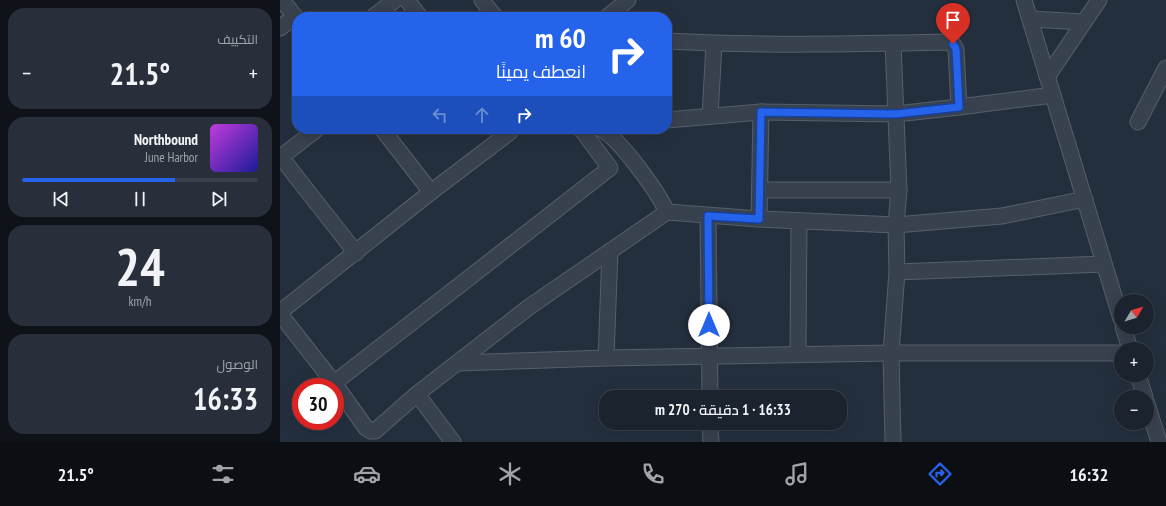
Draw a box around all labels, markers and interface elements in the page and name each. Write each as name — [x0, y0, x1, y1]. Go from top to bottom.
pin — [936, 3, 970, 44]
icon: arrive — [942, 9, 964, 31]
text: 60 m — [535, 19, 586, 56]
icon: right — [600, 28, 652, 80]
text: التكييف — [217, 31, 258, 48]
text: 21.5° — [110, 54, 170, 93]
text: − — [22, 59, 31, 87]
text: + — [249, 59, 258, 87]
text: انعطف يمينًا — [496, 60, 586, 83]
icon: left — [429, 104, 451, 126]
icon: ahead — [471, 104, 493, 126]
icon: right — [513, 104, 535, 126]
text: Northbound — [134, 130, 198, 149]
text: June Harbor — [145, 149, 198, 166]
icon: previous — [50, 188, 72, 210]
icon: pause — [129, 188, 151, 210]
icon: next — [208, 188, 230, 210]
text: 24 — [115, 233, 165, 300]
text: km/h — [128, 293, 152, 310]
north arrow — [1114, 294, 1154, 334]
map controls — [1114, 294, 1154, 430]
position arrow — [688, 304, 730, 346]
button: + — [1114, 342, 1154, 382]
text: الوصول — [217, 356, 258, 373]
speed limit sign: 30 — [292, 378, 344, 430]
text: 16:33 — [193, 379, 258, 418]
button: − — [1114, 390, 1154, 430]
text: 16:33 · 1 دقيقة · 270 m — [655, 400, 791, 419]
icon: filters — [209, 460, 237, 488]
icon: car — [353, 460, 381, 488]
icon: climate — [496, 460, 524, 488]
icon: phone — [639, 460, 667, 488]
icon: music — [783, 460, 811, 488]
icon: directions — [926, 460, 954, 488]
text: 21.5° — [58, 463, 94, 486]
text: 16:32 — [1069, 463, 1108, 486]

